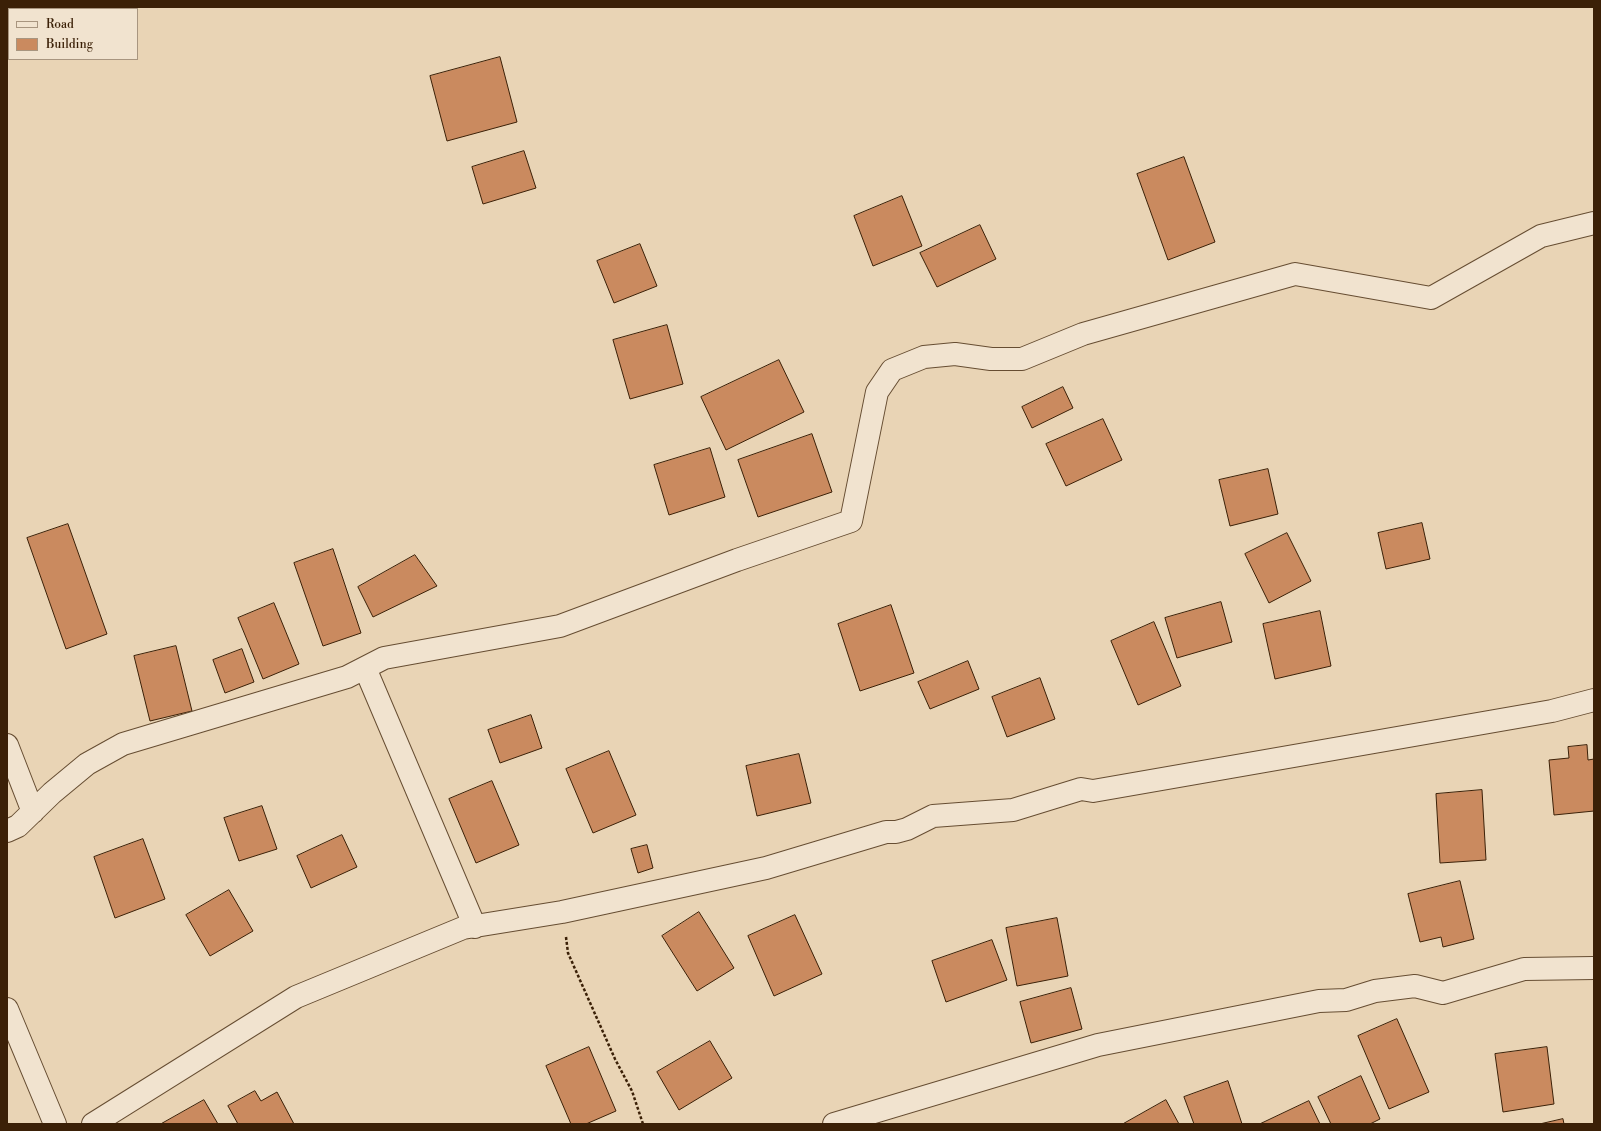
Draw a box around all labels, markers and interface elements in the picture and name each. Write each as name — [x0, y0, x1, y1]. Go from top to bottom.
legend — [8, 8, 138, 60]
text: Road — [46, 17, 74, 32]
text: Building — [46, 37, 93, 52]

